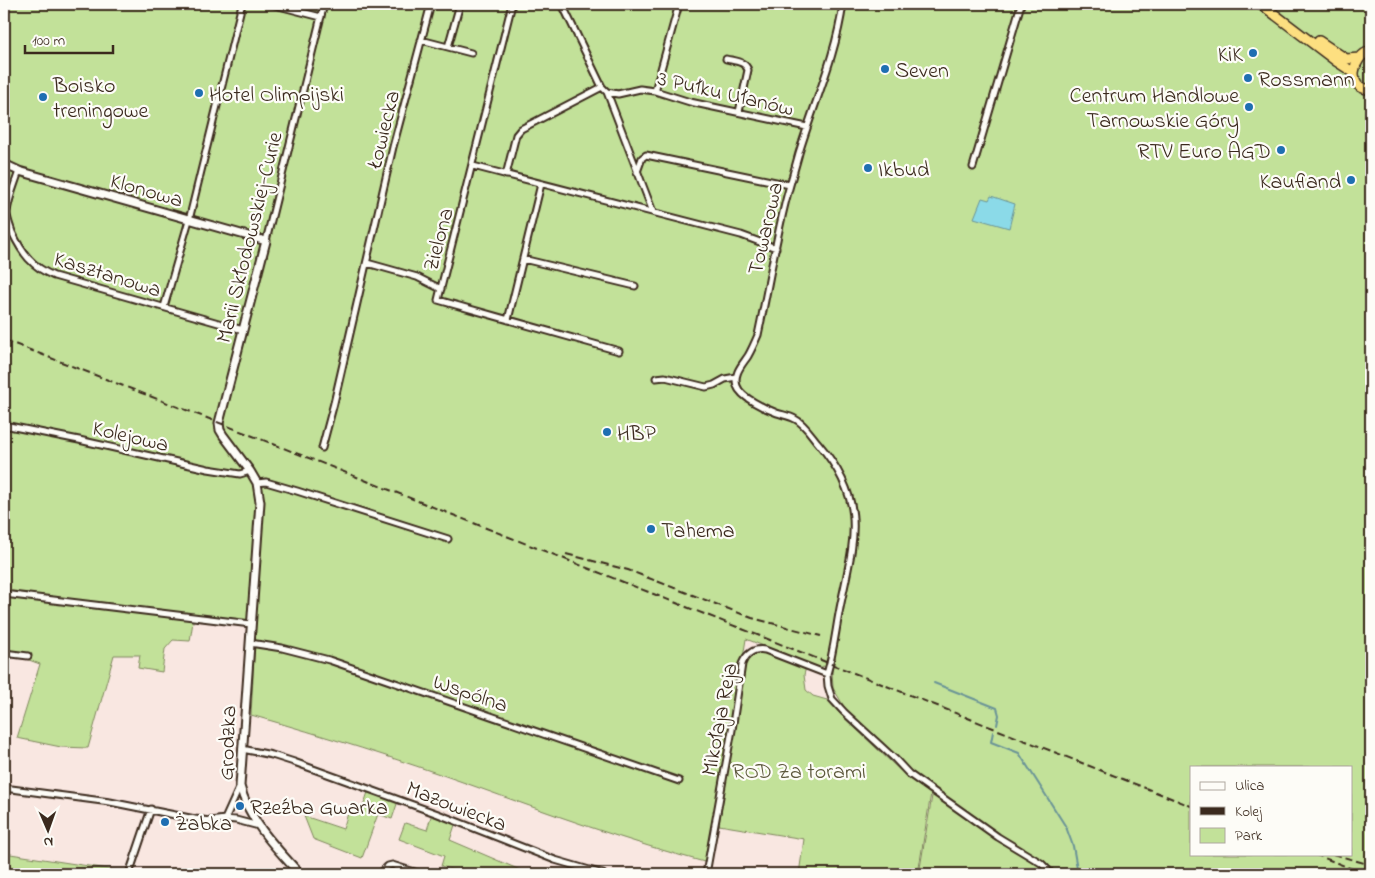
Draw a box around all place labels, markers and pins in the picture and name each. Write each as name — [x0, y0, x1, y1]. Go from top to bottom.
place label: KiK — [1218, 40, 1243, 72]
marker: KiK — [1247, 47, 1259, 59]
place label: Seven — [895, 56, 949, 88]
marker: Seven — [879, 63, 891, 75]
place label: Rossmann — [1258, 65, 1355, 97]
place label: Boisko treningowe — [52, 71, 148, 129]
marker: Rossmann — [1242, 72, 1254, 84]
place label: Hotel Olimpijski — [209, 80, 344, 112]
place label: Centrum Handlowe Tarnowskie Góry — [1070, 81, 1239, 139]
marker: Hotel Olimpijski — [193, 87, 205, 99]
marker: Boisko treningowe — [37, 91, 49, 103]
marker: Centrum Handlowe Tarnowskie Góry — [1243, 101, 1255, 113]
place label: RTV Euro AGD — [1137, 137, 1271, 169]
marker: RTV Euro AGD — [1275, 144, 1287, 156]
place label: Ikbud — [878, 155, 929, 187]
marker: Ikbud — [862, 162, 874, 174]
place label: Kaufland — [1260, 167, 1341, 199]
marker: Kaufland — [1345, 174, 1357, 186]
place label: HBP — [617, 419, 657, 451]
marker: HBP — [601, 426, 613, 438]
place label: Tahema — [661, 516, 735, 548]
marker: Tahema — [645, 523, 657, 535]
place label: Rzeźba Gwarka — [250, 793, 388, 825]
marker: Rzeźba Gwarka — [234, 800, 246, 812]
place label: Żabka — [175, 809, 232, 841]
marker: Żabka — [159, 816, 171, 828]

